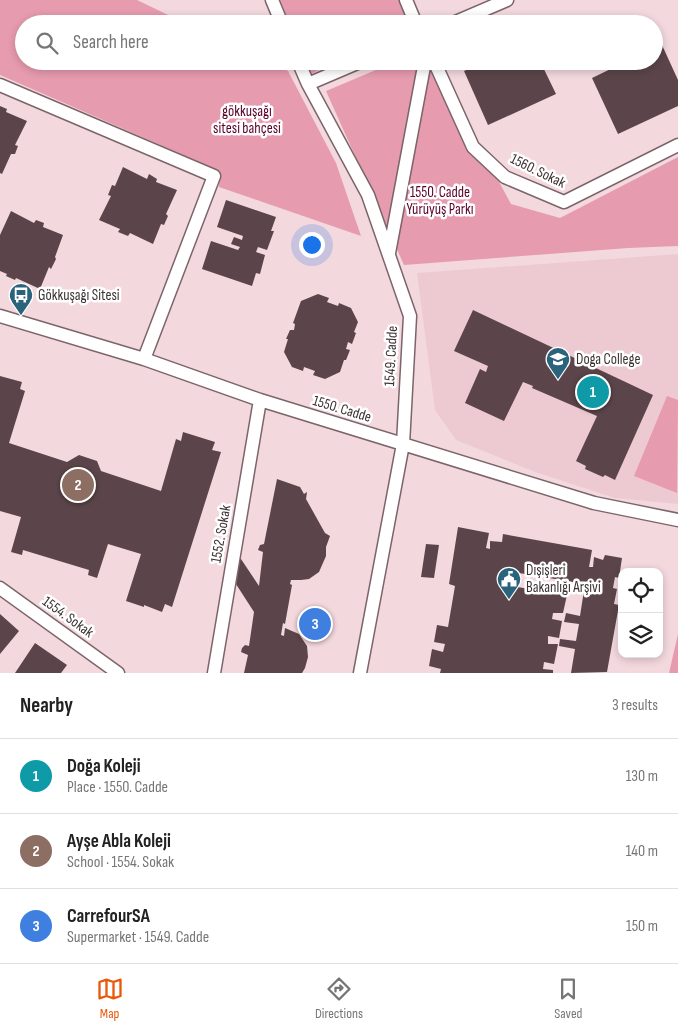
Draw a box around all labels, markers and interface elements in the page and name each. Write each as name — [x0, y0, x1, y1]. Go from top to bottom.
search box — [15, 15, 663, 70]
icon: search — [33, 29, 61, 57]
text: Search here — [73, 31, 149, 54]
park label: gökkuşağı sitesi bahçesi — [213, 102, 281, 138]
street label: 1560. Sokak — [507, 149, 569, 193]
park label: 1550. Cadde Yürüyüş Parkı — [406, 183, 474, 219]
your location — [299, 232, 325, 258]
bus stop icon: Gökkuşağı Sitesi — [8, 282, 34, 316]
place label: Gökkuşağı Sitesi — [38, 286, 120, 305]
street label: 1549. Cadde — [380, 325, 402, 387]
school or university icon: Doga College — [545, 346, 571, 380]
place label: Doga College — [576, 350, 640, 369]
pin: 1 — [577, 373, 609, 411]
street label: 1550. Cadde — [311, 391, 373, 427]
pin: 2 — [62, 466, 94, 504]
street label: 1552. Sokak — [207, 503, 235, 564]
place label: Dışişleri Bakanlığı Arşivi — [526, 561, 601, 597]
public building icon: Dışişleri Bakanlığı Arşivi — [496, 566, 522, 600]
map controls — [618, 568, 663, 658]
button: locate — [618, 568, 663, 613]
street label: 1554. Sokak — [39, 592, 98, 642]
pin: 3 — [299, 605, 331, 643]
button: layers — [618, 613, 663, 658]
text: Nearby — [20, 693, 73, 718]
text: 3 results — [612, 696, 658, 715]
text: Doğa Koleji — [67, 755, 141, 778]
text: 1 — [33, 767, 39, 786]
text: 130 m — [626, 767, 658, 786]
text: Place · 1550. Cadde — [67, 778, 168, 797]
text: Ayşe Abla Koleji — [67, 830, 171, 853]
text: 2 — [32, 842, 40, 861]
text: 140 m — [626, 842, 658, 861]
text: School · 1554. Sokak — [67, 853, 174, 872]
text: CarrefourSA — [67, 905, 150, 928]
text: 3 — [32, 917, 40, 936]
text: 150 m — [626, 917, 658, 936]
text: Supermarket · 1549. Cadde — [67, 928, 209, 947]
tab: Map — [96, 975, 124, 1022]
tab: Directions — [315, 975, 363, 1022]
tab: Saved — [554, 975, 582, 1022]

